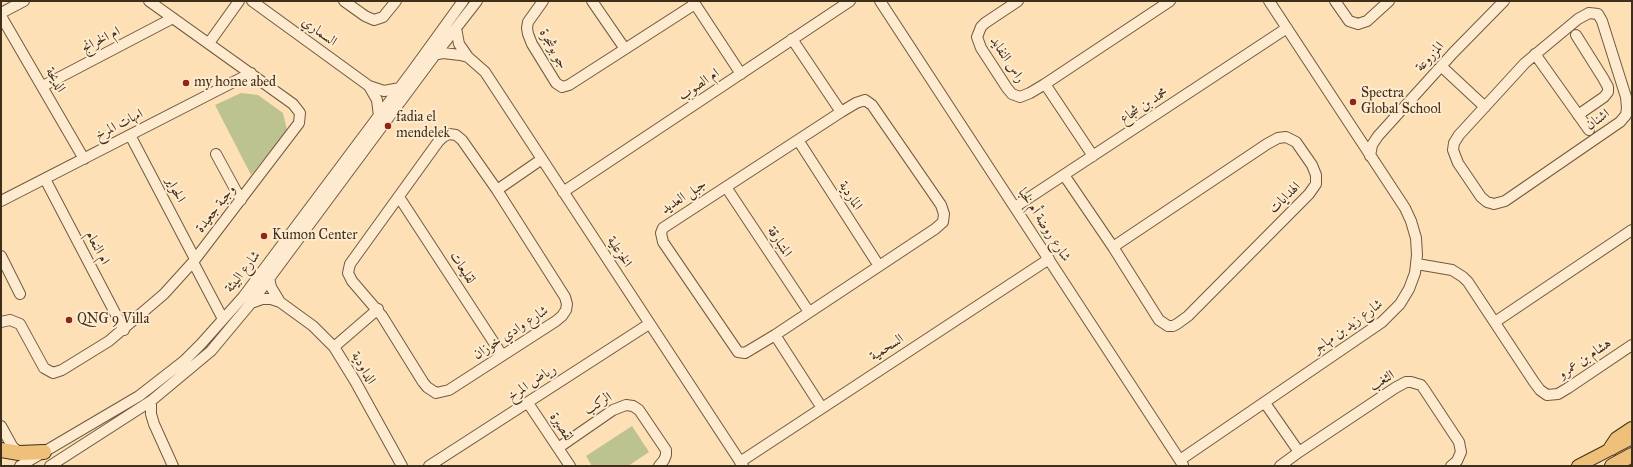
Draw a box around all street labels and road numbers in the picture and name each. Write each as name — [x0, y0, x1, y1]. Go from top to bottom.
street label: السماري — [298, 14, 340, 50]
street label: ام الخرانج — [79, 23, 123, 57]
street label: جو بوشجرة — [535, 26, 571, 72]
street label: راس النفايد — [986, 34, 1028, 86]
street label: المزروعة — [1412, 38, 1448, 76]
street label: الديحة — [41, 64, 69, 96]
street label: ام الصوب — [675, 65, 723, 105]
street label: محمد بن شجاع — [1117, 84, 1171, 128]
street label: امهات المرخ — [92, 106, 146, 144]
street label: اشنان — [1583, 106, 1613, 134]
street label: الحواير — [161, 174, 189, 206]
street label: جبل العديد — [658, 176, 710, 218]
street label: الماردية — [834, 178, 866, 214]
street label: الهدايات — [1266, 179, 1304, 217]
street label: وجبة جعيدة — [192, 182, 240, 236]
street label: شارع روضة أم لخبا — [1014, 185, 1074, 265]
street label: المتبارقة — [763, 224, 795, 260]
street label: ام النعام — [81, 228, 113, 268]
street label: الخزعلية — [603, 233, 635, 271]
street label: شارع البيئة — [221, 248, 265, 296]
street label: لقليعات — [445, 249, 479, 287]
street label: شارع زيد بن مهاجر — [1310, 296, 1386, 358]
street label: شارع وادي خوزان — [470, 302, 552, 364]
street label: السحمية — [867, 331, 907, 365]
street label: هشام بن عمرو — [1555, 335, 1615, 383]
street label: الداودية — [347, 349, 379, 387]
street label: رياض المرخ — [504, 361, 560, 405]
street label: الثغب — [1366, 367, 1398, 395]
street label: الركب — [581, 389, 615, 419]
street label: لقصيرة — [546, 410, 576, 444]

